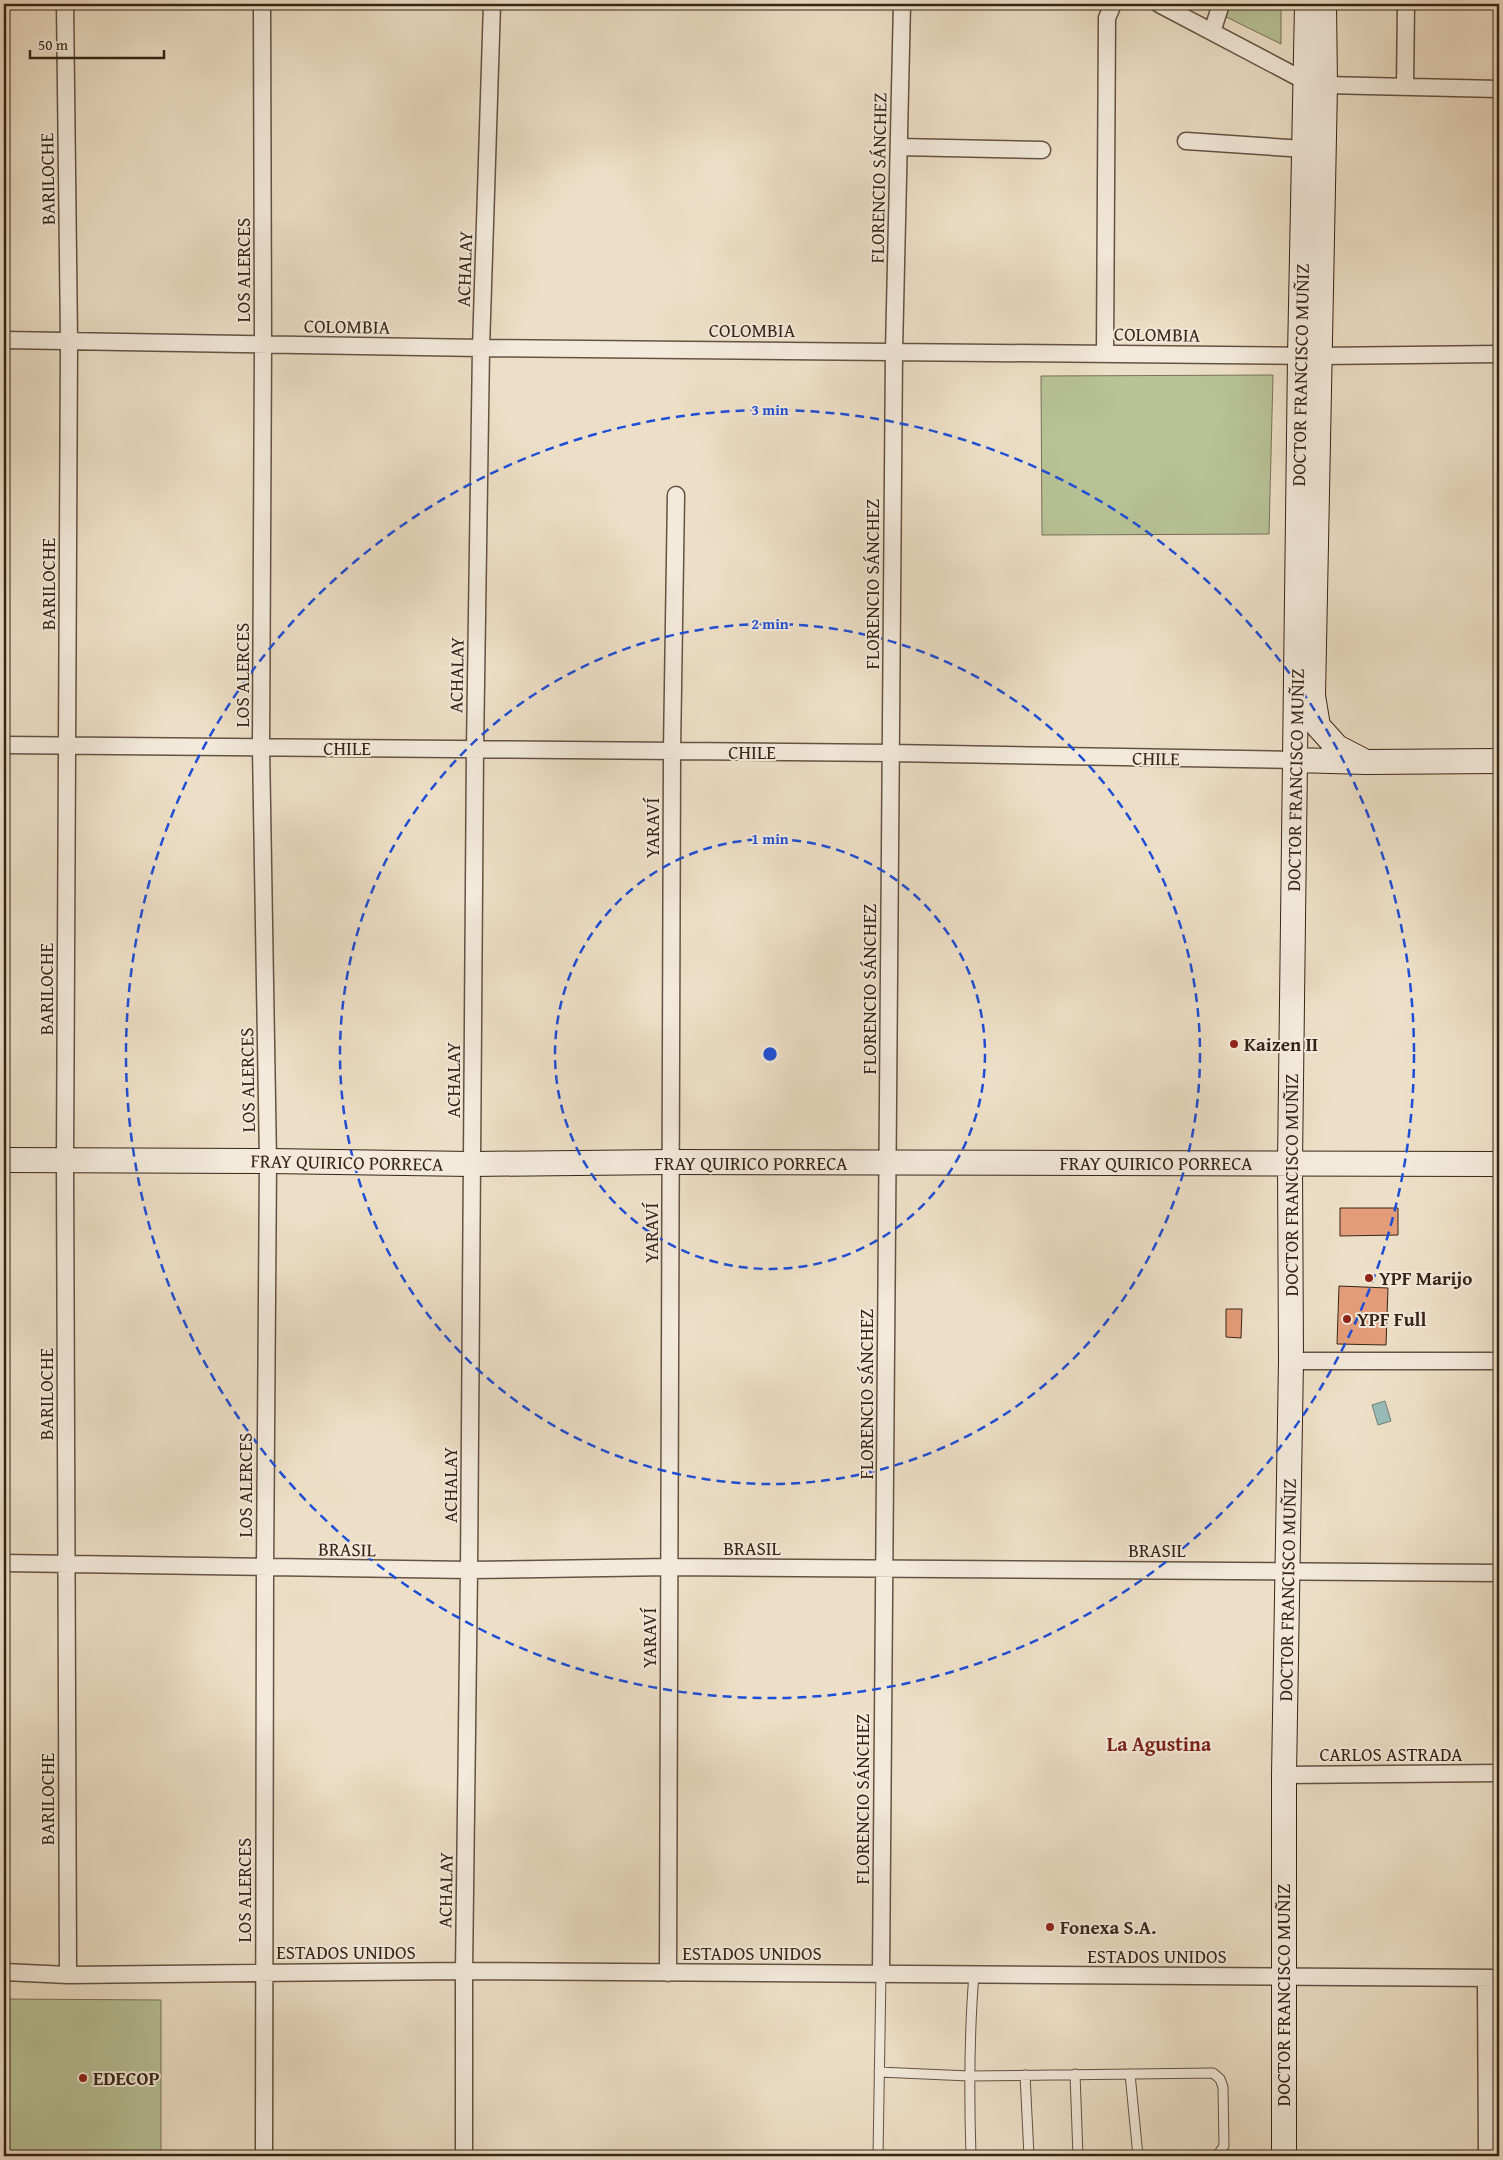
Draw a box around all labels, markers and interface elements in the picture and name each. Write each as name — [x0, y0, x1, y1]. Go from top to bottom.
scale bar — [30, 28, 164, 60]
text: 50 m — [38, 34, 69, 55]
street label: FLORENCIO SÁNCHEZ — [863, 92, 893, 264]
street label: BARILOCHE — [32, 132, 62, 225]
street label: LOS ALERCES — [229, 218, 257, 322]
street label: ACHALAY — [449, 230, 479, 308]
street label: DOCTOR FRANCISCO MUÑIZ — [1284, 263, 1316, 487]
street label: COLOMBIA — [304, 311, 391, 341]
street label: COLOMBIA — [709, 316, 796, 344]
street label: COLOMBIA — [1114, 319, 1201, 349]
text: 3 min — [751, 399, 789, 420]
street label: FLORENCIO SÁNCHEZ — [858, 499, 886, 669]
street label: BARILOCHE — [34, 537, 62, 630]
text: 2 min — [751, 613, 789, 634]
street label: LOS ALERCES — [228, 623, 256, 727]
street label: ACHALAY — [441, 636, 471, 713]
street label: DOCTOR FRANCISCO MUÑIZ — [1279, 668, 1311, 892]
street label: CHILE — [323, 734, 371, 762]
street label: CHILE — [728, 738, 776, 766]
street label: CHILE — [1132, 744, 1180, 772]
street label: YARAVÍ — [638, 796, 666, 858]
text: 1 min — [751, 828, 789, 849]
street label: FLORENCIO SÁNCHEZ — [855, 904, 883, 1074]
street label: BARILOCHE — [32, 942, 60, 1035]
street label: LOS ALERCES — [232, 1027, 262, 1133]
place label: Kaizen II — [1244, 1030, 1318, 1058]
marker: Kaizen II — [1228, 1038, 1240, 1050]
street label: ACHALAY — [439, 1041, 467, 1118]
centre of rings — [761, 1045, 779, 1063]
street label: DOCTOR FRANCISCO MUÑIZ — [1277, 1074, 1305, 1296]
street label: FRAY QUIRICO PORRECA — [250, 1146, 444, 1178]
street label: FRAY QUIRICO PORRECA — [655, 1149, 848, 1177]
street label: FRAY QUIRICO PORRECA — [1060, 1149, 1253, 1177]
street label: YARAVÍ — [637, 1201, 665, 1263]
place label: YPF Marijo — [1379, 1264, 1472, 1292]
marker: YPF Marijo — [1363, 1272, 1375, 1284]
place label: YPF Full — [1357, 1305, 1426, 1333]
street label: FLORENCIO SÁNCHEZ — [852, 1309, 880, 1479]
marker: YPF Full — [1341, 1313, 1353, 1325]
street label: BARILOCHE — [32, 1347, 60, 1440]
street label: LOS ALERCES — [231, 1433, 259, 1537]
street label: ACHALAY — [436, 1446, 464, 1523]
street label: DOCTOR FRANCISCO MUÑIZ — [1271, 1478, 1303, 1702]
street label: BRASIL — [318, 1534, 376, 1564]
street label: BRASIL — [723, 1534, 781, 1562]
street label: BRASIL — [1128, 1536, 1186, 1564]
street label: YARAVÍ — [635, 1606, 663, 1668]
street label: FLORENCIO SÁNCHEZ — [848, 1714, 876, 1884]
district label: La Agustina — [1107, 1729, 1212, 1758]
street label: CARLOS ASTRADA — [1320, 1740, 1463, 1768]
street label: BARILOCHE — [33, 1752, 61, 1845]
street label: LOS ALERCES — [230, 1838, 258, 1942]
street label: ACHALAY — [430, 1851, 460, 1928]
street label: DOCTOR FRANCISCO MUÑIZ — [1269, 1884, 1297, 2106]
place label: Fonexa S.A. — [1060, 1913, 1156, 1941]
marker: Fonexa S.A. — [1044, 1921, 1056, 1933]
street label: ESTADOS UNIDOS — [276, 1938, 416, 1966]
street label: ESTADOS UNIDOS — [682, 1939, 822, 1967]
street label: ESTADOS UNIDOS — [1087, 1942, 1227, 1970]
place label: EDECOP — [93, 2064, 159, 2092]
marker: EDECOP — [77, 2072, 89, 2084]

